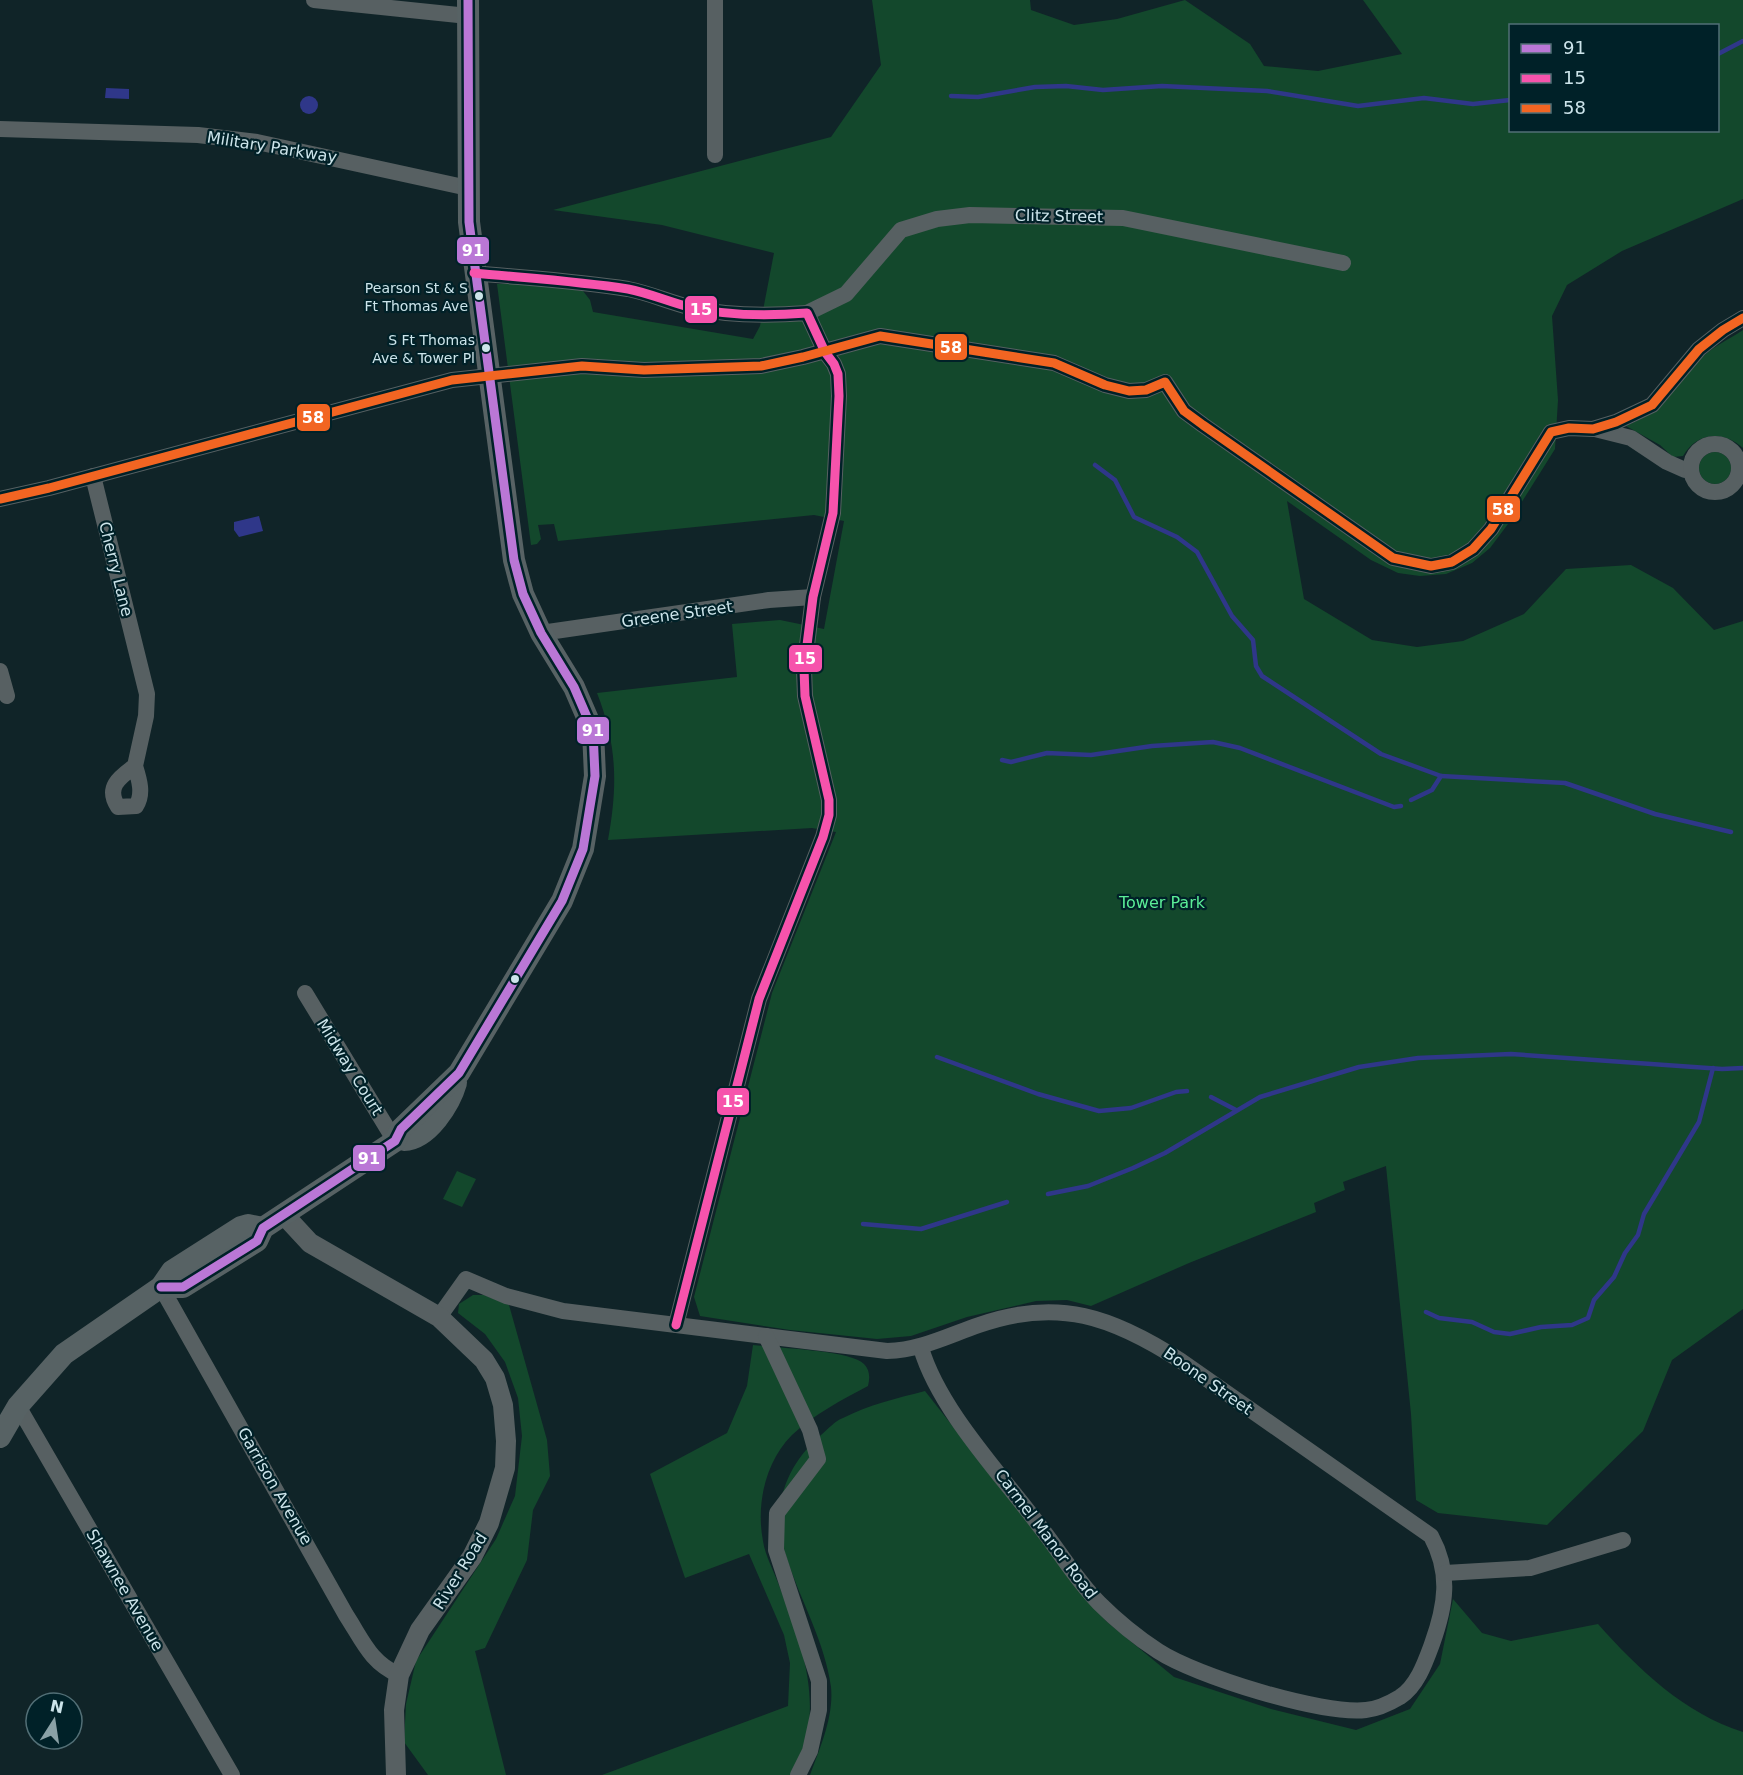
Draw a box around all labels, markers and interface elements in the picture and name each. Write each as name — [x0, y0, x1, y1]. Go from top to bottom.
legend — [1509, 24, 1719, 132]
text: 91 — [1563, 37, 1586, 58]
text: 15 — [1563, 67, 1586, 88]
text: 58 — [1563, 97, 1586, 118]
street label: Military Parkway — [206, 127, 338, 167]
street label: Clitz Street — [1015, 206, 1103, 226]
line badge: 91 — [456, 236, 490, 265]
text: 91 — [462, 241, 484, 260]
place label: Pearson St & S Ft Thomas Ave — [364, 280, 468, 314]
marker: Pearson St & S Ft Thomas Ave — [473, 290, 485, 302]
line badge: 15 — [684, 295, 718, 324]
text: 15 — [690, 300, 712, 319]
place label: S Ft Thomas Ave & Tower Pl — [372, 332, 475, 366]
line badge: 58 — [934, 333, 968, 361]
text: 58 — [940, 338, 962, 357]
marker: S Ft Thomas Ave & Tower Pl — [480, 342, 492, 354]
line badge: 58 — [296, 403, 331, 432]
text: 58 — [302, 408, 324, 427]
line badge: 58 — [1486, 495, 1521, 523]
text: 58 — [1492, 500, 1514, 519]
street label: Cherry Lane — [95, 519, 137, 619]
street label: Greene Street — [620, 597, 734, 631]
line badge: 15 — [788, 644, 823, 673]
text: 15 — [794, 649, 816, 668]
line badge: 91 — [576, 716, 610, 745]
text: 91 — [582, 721, 604, 740]
park label: Tower Park — [1118, 893, 1206, 912]
unlabelled marker — [509, 973, 521, 985]
street label: Midway Court — [313, 1015, 387, 1119]
line badge: 15 — [716, 1087, 750, 1116]
text: 15 — [722, 1092, 744, 1111]
line badge: 91 — [352, 1144, 386, 1172]
text: 91 — [358, 1149, 380, 1168]
street label: Boone Street — [1160, 1343, 1256, 1419]
street label: Garrison Avenue — [234, 1424, 316, 1548]
street label: Carmel Manor Road — [991, 1465, 1101, 1603]
street label: Shawnee Avenue — [82, 1526, 168, 1654]
street label: River Road — [429, 1529, 491, 1613]
north arrow — [24, 1691, 84, 1751]
text: N — [48, 1696, 66, 1718]

